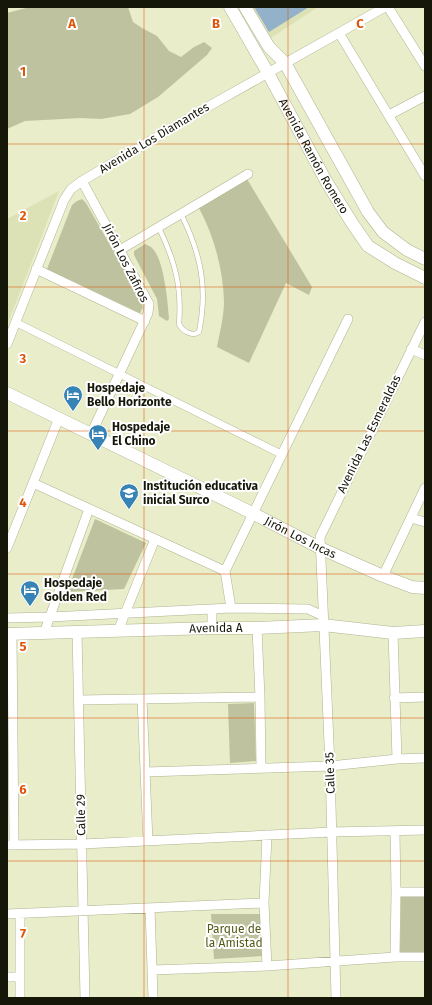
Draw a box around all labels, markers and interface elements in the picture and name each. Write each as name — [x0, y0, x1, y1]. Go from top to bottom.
text: A — [67, 16, 76, 31]
text: B — [212, 16, 220, 31]
text: C — [356, 16, 364, 31]
text: 1 — [20, 64, 26, 79]
street label: Avenida Ramón Romero — [276, 96, 352, 216]
street label: Avenida Los Diamantes — [96, 99, 212, 176]
text: 2 — [20, 208, 27, 223]
street label: Jirón Los Zafiros — [100, 221, 152, 305]
text: 3 — [19, 351, 27, 366]
street label: Avenida Las Esmeraldas — [334, 372, 404, 495]
place label: Hospedaje Bello Horizonte — [87, 381, 172, 409]
hotel icon: Hospedaje Bello Horizonte — [62, 384, 84, 412]
place label: Hospedaje El Chino — [112, 420, 171, 448]
hotel icon: Hospedaje El Chino — [87, 423, 109, 451]
place label: Institución educativa inicial Surco — [143, 479, 258, 507]
school or university icon: Institución educativa inicial Surco — [118, 482, 140, 510]
text: 4 — [19, 495, 27, 510]
street label: Jirón Los Incas — [262, 514, 339, 561]
place label: Hospedaje Golden Red — [44, 576, 107, 604]
hotel icon: Hospedaje Golden Red — [19, 579, 41, 607]
street label: Avenida A — [189, 621, 243, 636]
text: 5 — [20, 639, 27, 654]
street label: Calle 35 — [322, 752, 338, 794]
text: 6 — [19, 782, 27, 797]
street label: Calle 29 — [74, 794, 88, 836]
park label: Parque de la Amistad — [205, 922, 263, 950]
text: 7 — [20, 926, 26, 941]

